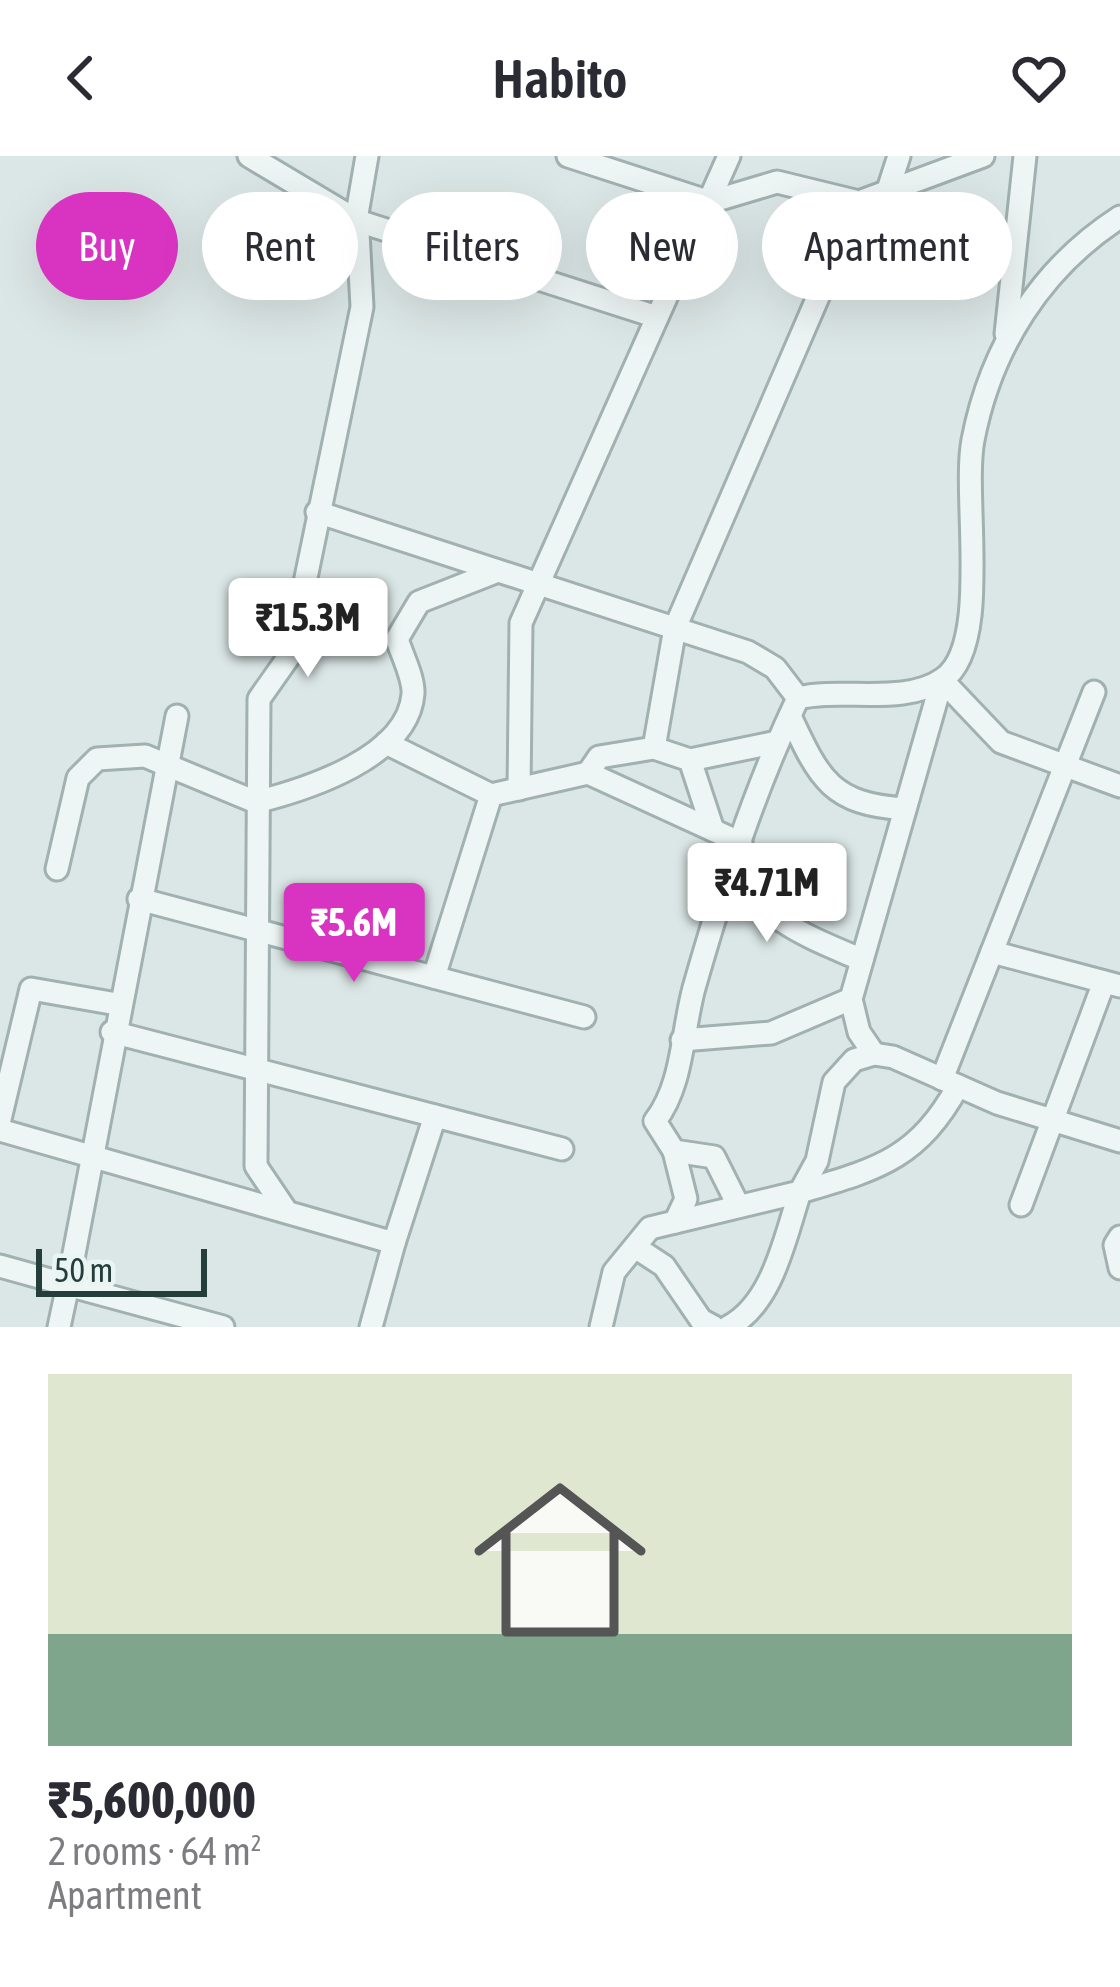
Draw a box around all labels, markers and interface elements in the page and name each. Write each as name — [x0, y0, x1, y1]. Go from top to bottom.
icon: back — [48, 45, 114, 111]
icon: heart — [1006, 45, 1072, 111]
text: Habito — [493, 48, 627, 109]
chip: Buy — [36, 192, 178, 300]
chip: Rent — [202, 192, 358, 300]
chip: Filters — [382, 192, 562, 300]
chip: New — [586, 192, 738, 300]
chip: Apartment — [762, 192, 1012, 300]
pin: ₹15.3M — [210, 578, 406, 680]
text: ₹15.3M — [256, 595, 360, 639]
pin: ₹4.71M — [669, 843, 865, 945]
text: ₹4.71M — [715, 860, 819, 904]
pin: ₹5.6M — [270, 883, 438, 985]
text: ₹5.6M — [311, 900, 397, 944]
scale bar — [36, 1243, 207, 1296]
text: 50 m — [54, 1251, 113, 1289]
icon: home — [452, 1452, 668, 1668]
text: ₹5,600,000 — [48, 1770, 256, 1829]
text: 2 rooms · 64 m² — [48, 1829, 262, 1873]
text: Apartment — [48, 1873, 202, 1917]

